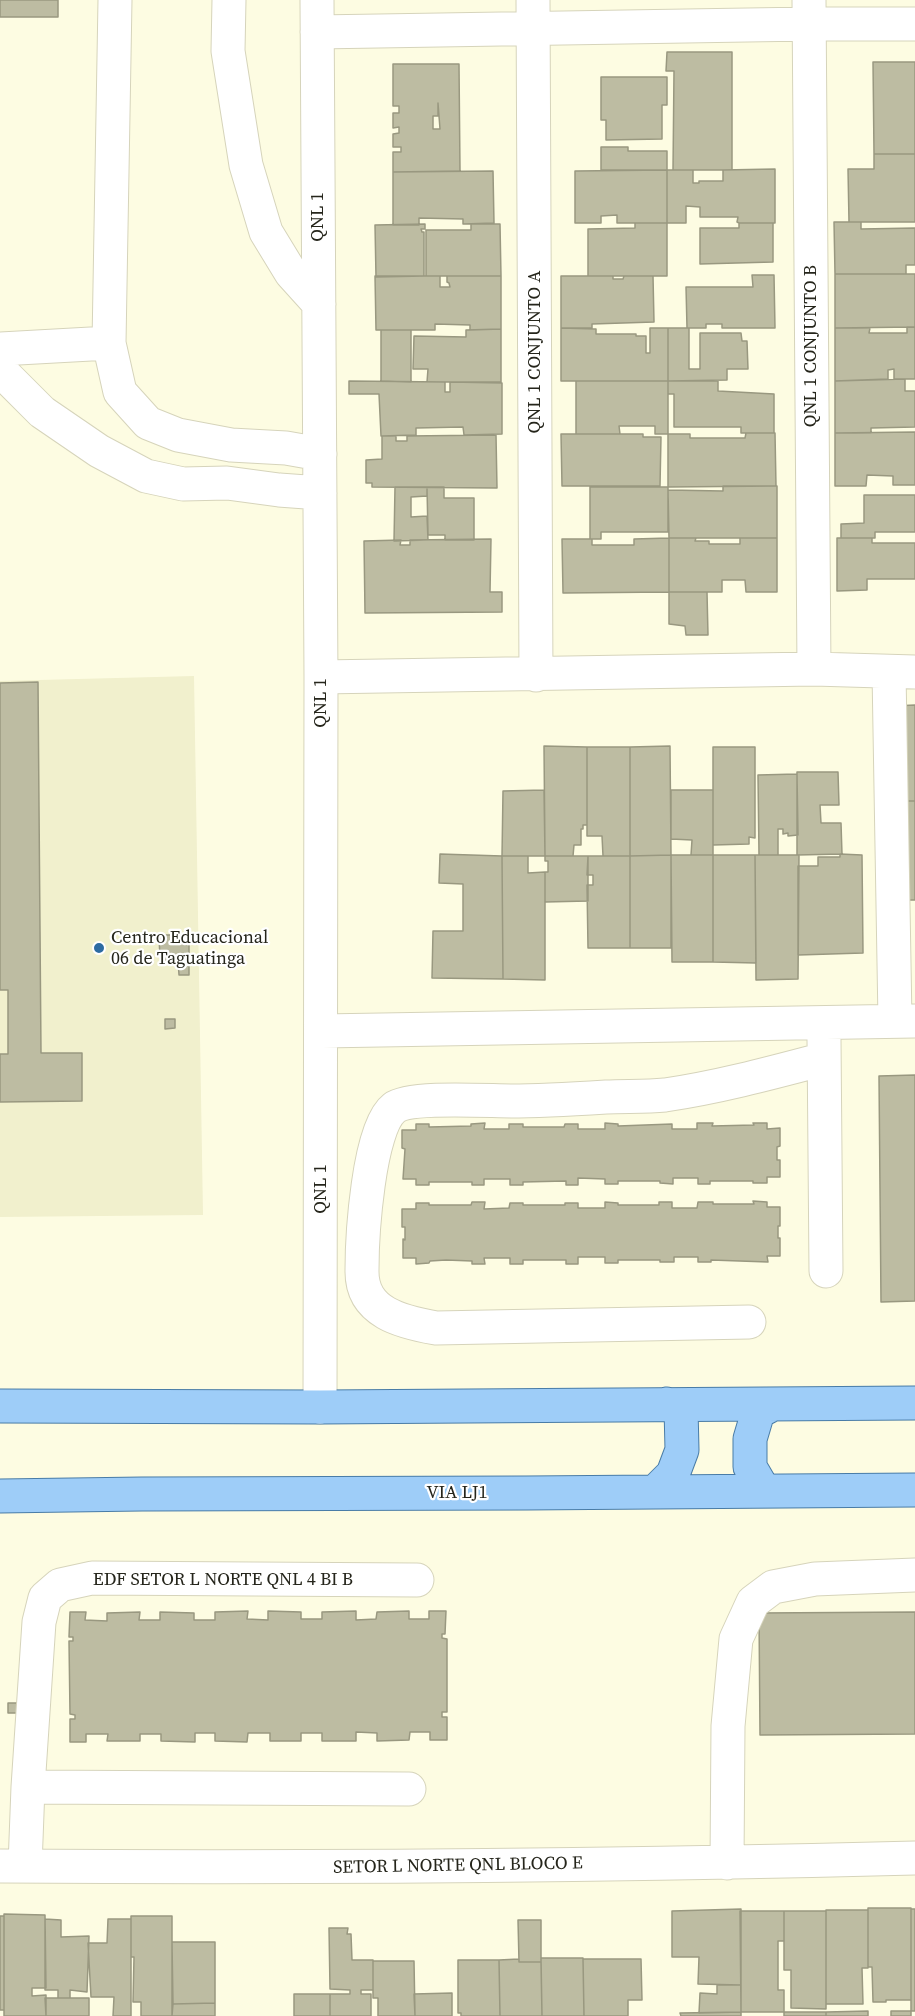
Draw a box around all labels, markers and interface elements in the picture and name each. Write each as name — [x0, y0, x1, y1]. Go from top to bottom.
street label: QNL 1 — [307, 192, 329, 242]
street label: QNL 1 CONJUNTO B — [800, 265, 822, 427]
street label: QNL 1 CONJUNTO A — [524, 271, 546, 433]
street label: QNL 1 — [310, 678, 332, 728]
place label: Centro Educacional 06 de Taguatinga — [111, 927, 268, 970]
marker: Centro Educacional 06 de Taguatinga — [92, 941, 106, 955]
street label: QNL 1 — [310, 1164, 332, 1214]
street label: VIA LJ1 — [426, 1482, 488, 1504]
street label: EDF SETOR L NORTE QNL 4 BI B — [93, 1569, 353, 1591]
street label: SETOR L NORTE QNL BLOCO E — [333, 1853, 583, 1879]

